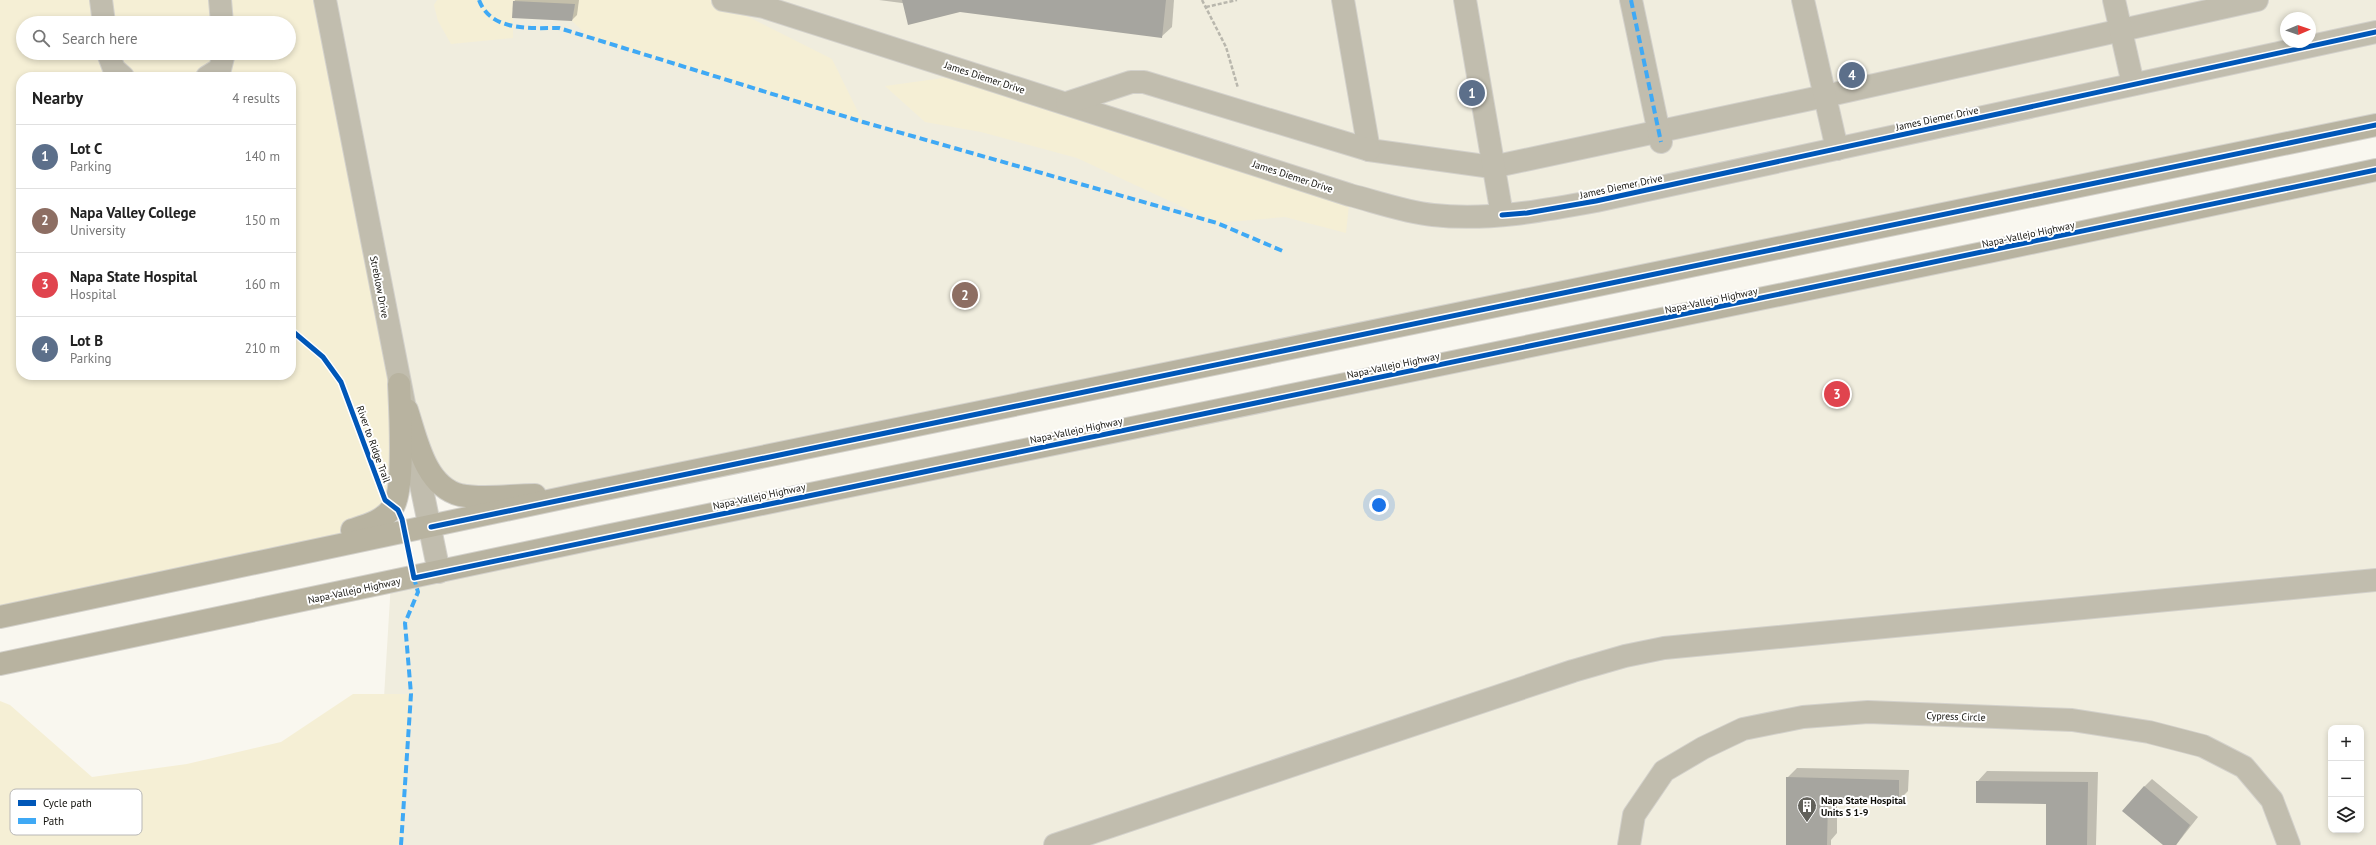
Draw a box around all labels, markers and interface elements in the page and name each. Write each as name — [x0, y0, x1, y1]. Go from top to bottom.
north arrow — [2280, 12, 2316, 48]
search box — [16, 16, 296, 60]
icon: search — [30, 27, 52, 49]
text: Search here — [62, 29, 138, 48]
street label: James Diemer Drive — [942, 58, 1027, 97]
pin: 4 — [1839, 60, 1865, 90]
pin: 1 — [1459, 78, 1485, 108]
text: Nearby — [32, 87, 83, 109]
text: 4 results — [232, 90, 280, 107]
street label: James Diemer Drive — [1894, 103, 1980, 134]
text: Lot C — [70, 139, 102, 158]
text: 1 — [41, 148, 49, 165]
text: 140 m — [245, 148, 280, 165]
street label: James Diemer Drive — [1250, 157, 1335, 196]
text: Parking — [70, 158, 111, 175]
street label: James Diemer Drive — [1578, 171, 1664, 202]
text: Napa Valley College — [70, 203, 196, 222]
text: 2 — [41, 212, 49, 229]
text: 150 m — [245, 212, 280, 229]
street label: Napa-Vallejo Highway — [1981, 218, 2076, 251]
text: University — [70, 222, 126, 239]
street label: Streblow Drive — [367, 255, 392, 319]
text: Napa State Hospital — [70, 267, 197, 286]
text: 3 — [41, 276, 49, 293]
text: 160 m — [245, 276, 280, 293]
pin: 2 — [952, 280, 978, 310]
street label: Napa-Vallejo Highway — [1664, 284, 1759, 317]
text: Hospital — [70, 286, 116, 303]
text: Lot B — [70, 331, 103, 350]
text: 4 — [41, 340, 49, 357]
text: 210 m — [245, 340, 280, 357]
street label: Napa-Vallejo Highway — [1346, 349, 1441, 382]
text: Parking — [70, 350, 111, 367]
pin: 3 — [1824, 379, 1850, 409]
street label: River to Ridge Trail — [354, 404, 394, 485]
street label: Napa-Vallejo Highway — [1029, 414, 1124, 447]
street label: Napa-Vallejo Highway — [712, 480, 807, 513]
your location — [1369, 495, 1389, 515]
street label: Napa-Vallejo Highway — [307, 574, 402, 607]
street label: Cypress Circle — [1926, 709, 1986, 724]
map controls — [2328, 725, 2364, 833]
button: + — [2328, 725, 2364, 761]
button: − — [2328, 761, 2364, 797]
legend — [10, 789, 142, 835]
place label: Napa State Hospital Units S 1-9 — [1821, 794, 1906, 819]
building icon: Napa State Hospital Units S 1-9 — [1796, 795, 1818, 823]
text: Cycle path — [43, 796, 92, 810]
button: layers — [2328, 797, 2364, 833]
text: Path — [43, 814, 64, 828]

